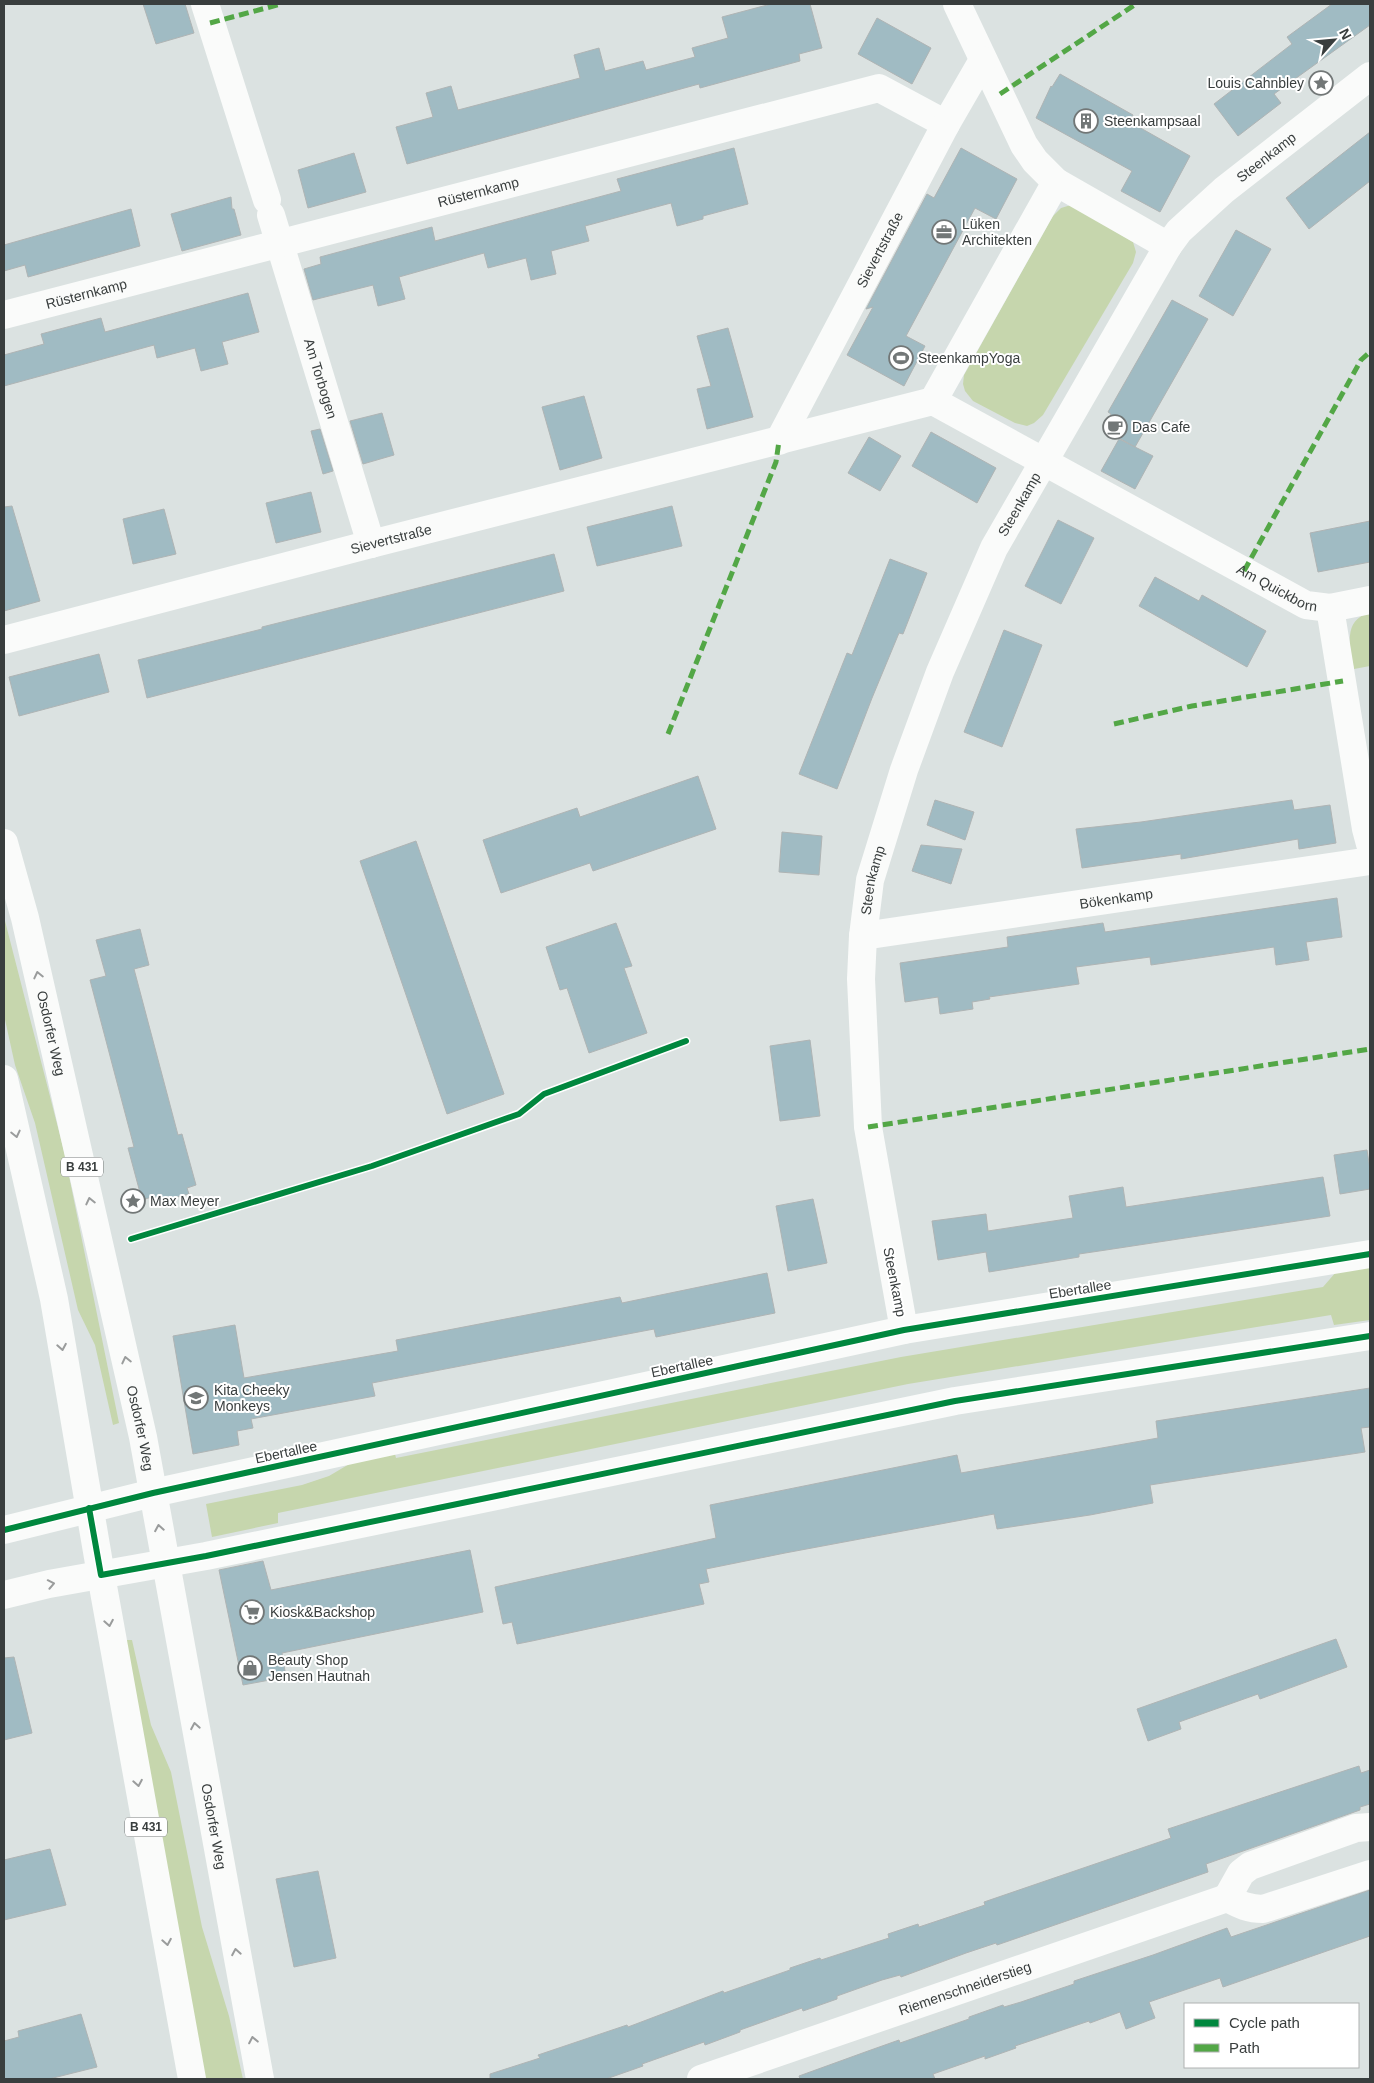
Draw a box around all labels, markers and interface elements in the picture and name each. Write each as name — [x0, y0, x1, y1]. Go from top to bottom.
north arrow — [1309, 15, 1359, 65]
text: N — [1336, 26, 1355, 42]
place icon: Louis Cahnbley — [1308, 70, 1334, 96]
place label: Louis Cahnbley — [1207, 75, 1304, 91]
building icon: Steenkampsaal — [1073, 108, 1099, 134]
place label: Steenkampsaal — [1104, 113, 1201, 129]
street label: Steenkamp — [1233, 129, 1299, 185]
street label: Rüsternkamp — [436, 174, 521, 210]
street label: Sievertstraße — [853, 209, 906, 290]
place label: Lüken Architekten — [962, 216, 1032, 248]
office icon: Lüken Architekten — [931, 219, 957, 245]
street label: Rüsternkamp — [44, 275, 129, 312]
street label: Am Torbogen — [301, 337, 340, 421]
sports icon: SteenkampYoga — [888, 345, 914, 371]
place label: SteenkampYoga — [918, 350, 1020, 366]
cafe icon: Das Cafe — [1102, 414, 1128, 440]
place label: Das Cafe — [1132, 419, 1191, 435]
street label: Steenkamp — [995, 469, 1044, 539]
street label: Sievertstraße — [349, 521, 434, 557]
street label: Am Quickborn — [1234, 561, 1318, 614]
street label: Steenkamp — [858, 843, 888, 916]
street label: Bökenkamp — [1078, 885, 1154, 912]
one-way arrow — [33, 970, 44, 979]
street label: Osdorfer Weg — [34, 989, 69, 1077]
one-way arrow — [10, 1129, 21, 1138]
road number: B 431 — [61, 1158, 103, 1176]
place icon: Max Meyer — [120, 1188, 146, 1214]
place label: Max Meyer — [150, 1193, 220, 1209]
one-way arrow — [85, 1197, 96, 1206]
street label: Steenkamp — [880, 1246, 910, 1318]
street label: Ebertallee — [1048, 1276, 1113, 1302]
one-way arrow — [56, 1343, 66, 1352]
street label: Ebertallee — [650, 1352, 715, 1380]
one-way arrow — [121, 1355, 132, 1364]
place label: Kita Cheeky Monkeys — [214, 1382, 289, 1414]
street label: Osdorfer Weg — [124, 1384, 157, 1472]
school or university icon: Kita Cheeky Monkeys — [183, 1385, 209, 1411]
street label: Ebertallee — [254, 1438, 319, 1466]
one-way arrow — [155, 1523, 165, 1532]
one-way arrow — [47, 1579, 56, 1590]
supermarket icon: Kiosk&Backshop — [239, 1599, 265, 1625]
place label: Kiosk&Backshop — [270, 1604, 375, 1620]
one-way arrow — [104, 1618, 114, 1627]
place label: Beauty Shop Jensen Hautnah — [268, 1652, 370, 1684]
shop icon: Beauty Shop Jensen Hautnah — [237, 1655, 263, 1681]
one-way arrow — [191, 1722, 201, 1731]
one-way arrow — [133, 1778, 143, 1787]
street label: Osdorfer Weg — [198, 1782, 230, 1871]
road number: B 431 — [125, 1818, 167, 1836]
one-way arrow — [162, 1938, 172, 1947]
one-way arrow — [232, 1948, 242, 1956]
street label: Riemenschneiderstieg — [897, 1958, 1033, 2018]
legend — [1184, 2003, 1359, 2068]
text: Cycle path — [1229, 2014, 1300, 2031]
one-way arrow — [248, 2035, 258, 2044]
text: Path — [1229, 2039, 1260, 2056]

